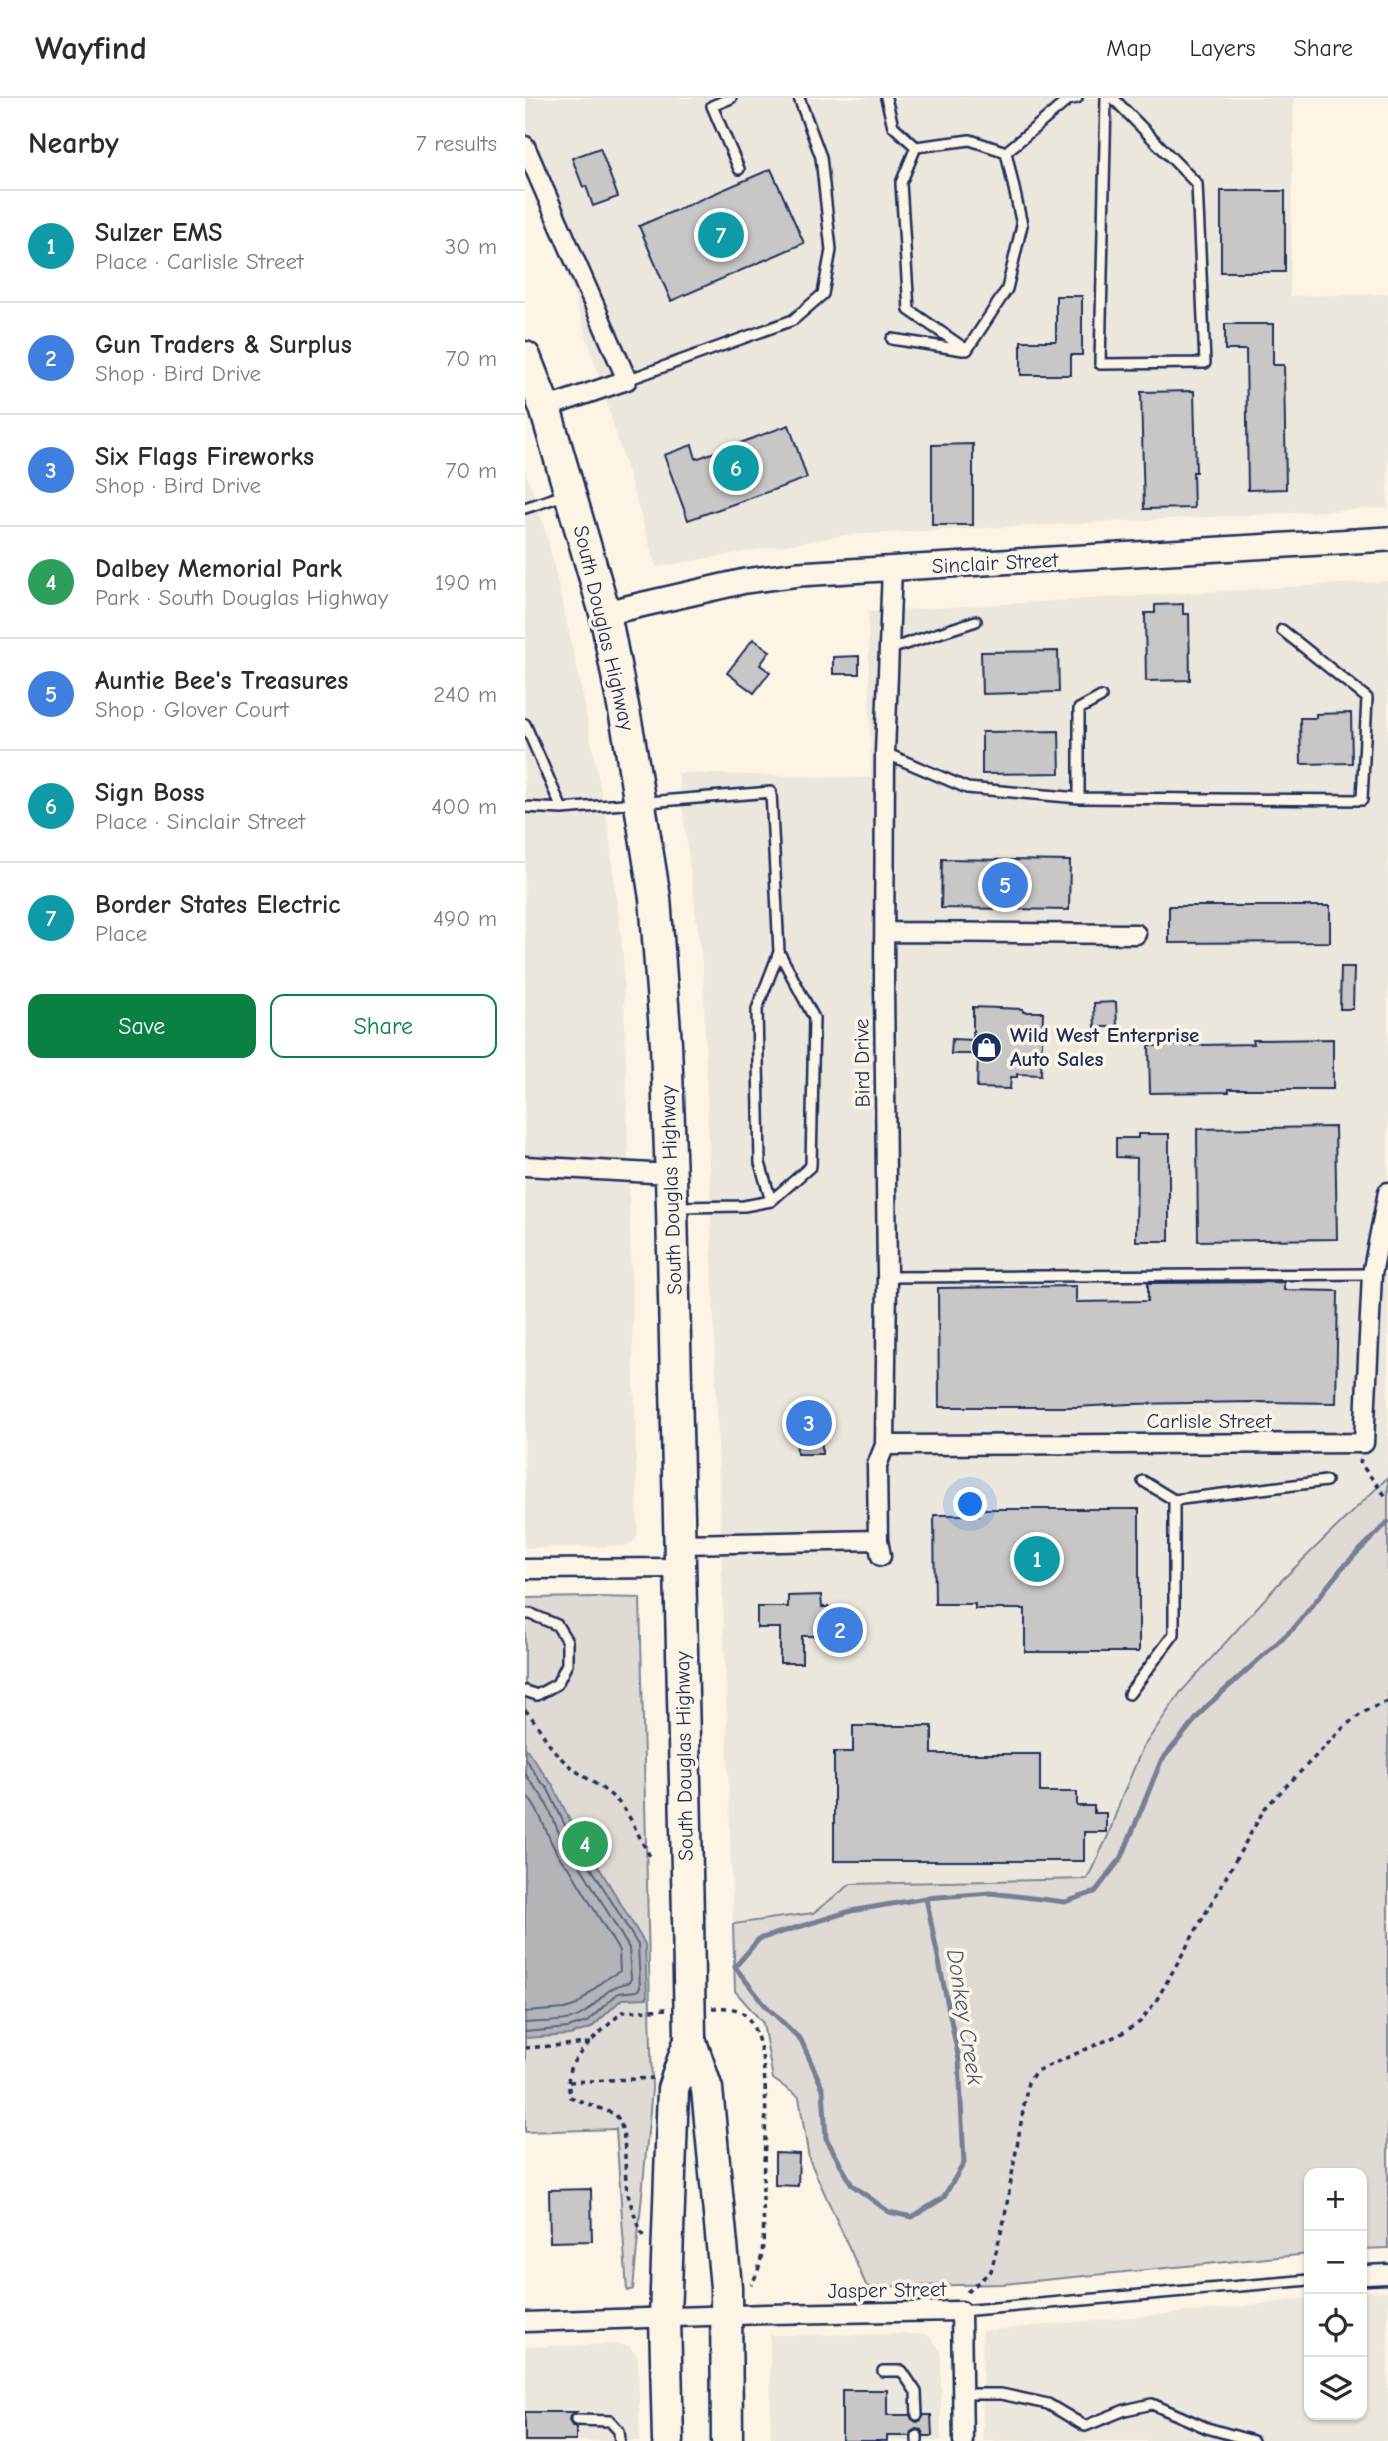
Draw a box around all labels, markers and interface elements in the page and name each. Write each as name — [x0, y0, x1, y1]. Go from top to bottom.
text: Wayfind — [35, 29, 147, 67]
text: Map — [1106, 34, 1152, 62]
text: Layers — [1190, 34, 1255, 62]
text: Share — [1293, 34, 1353, 62]
text: Nearby — [28, 126, 119, 161]
text: 7 results — [416, 130, 497, 157]
pin: 7 — [698, 209, 744, 261]
text: Sulzer EMS — [95, 218, 223, 248]
text: 1 — [46, 233, 56, 260]
text: 30 m — [445, 233, 497, 260]
text: Place · Carlisle Street — [95, 248, 304, 275]
text: Gun Traders & Surplus — [95, 330, 352, 360]
text: 2 — [45, 345, 57, 372]
text: 70 m — [445, 345, 497, 372]
text: Shop · Bird Drive — [95, 360, 261, 387]
text: Six Flags Fireworks — [95, 442, 314, 472]
pin: 6 — [713, 442, 759, 494]
text: 3 — [45, 457, 57, 484]
text: 70 m — [445, 457, 497, 484]
text: Shop · Bird Drive — [95, 472, 261, 499]
street label: South Douglas Highway — [569, 523, 639, 734]
street label: Sinclair Street — [931, 548, 1060, 578]
text: Dalbey Memorial Park — [95, 554, 342, 584]
text: 4 — [46, 569, 56, 596]
text: 190 m — [435, 569, 497, 596]
text: Park · South Douglas Highway — [95, 584, 388, 611]
text: Auntie Bee's Treasures — [95, 666, 348, 696]
text: 5 — [45, 681, 57, 708]
text: 240 m — [433, 681, 497, 708]
text: Shop · Glover Court — [95, 696, 288, 723]
text: Sign Boss — [95, 778, 205, 808]
text: 6 — [45, 793, 57, 820]
text: 400 m — [431, 793, 497, 820]
text: Place · Sinclair Street — [95, 808, 305, 835]
pin: 5 — [982, 859, 1028, 911]
text: Border States Electric — [95, 890, 340, 920]
text: 7 — [46, 905, 56, 932]
text: 490 m — [433, 905, 497, 932]
text: Place — [95, 920, 147, 947]
button: Save — [28, 994, 256, 1058]
button: Share — [270, 994, 497, 1058]
street label: Bird Drive — [849, 1018, 875, 1108]
place label: Wild West Enterprise Auto Sales — [1010, 1023, 1199, 1071]
shop icon: Wild West Enterprise Auto Sales — [970, 1030, 1004, 1064]
street label: South Douglas Highway — [655, 1084, 687, 1295]
pin: 3 — [786, 1397, 832, 1449]
street label: Carlisle Street — [1147, 1409, 1272, 1433]
your location — [953, 1487, 987, 1521]
pin: 1 — [1014, 1533, 1060, 1585]
pin: 2 — [817, 1604, 863, 1656]
street label: South Douglas Highway — [670, 1650, 698, 1861]
pin: 4 — [562, 1818, 608, 1870]
water label: Donkey Creek — [941, 1947, 989, 2088]
map controls — [1304, 2168, 1367, 2420]
button: + — [1304, 2168, 1367, 2231]
button: − — [1304, 2231, 1367, 2294]
street label: Jasper Street — [827, 2277, 948, 2303]
button: locate — [1304, 2294, 1367, 2357]
button: layers — [1304, 2357, 1367, 2420]

